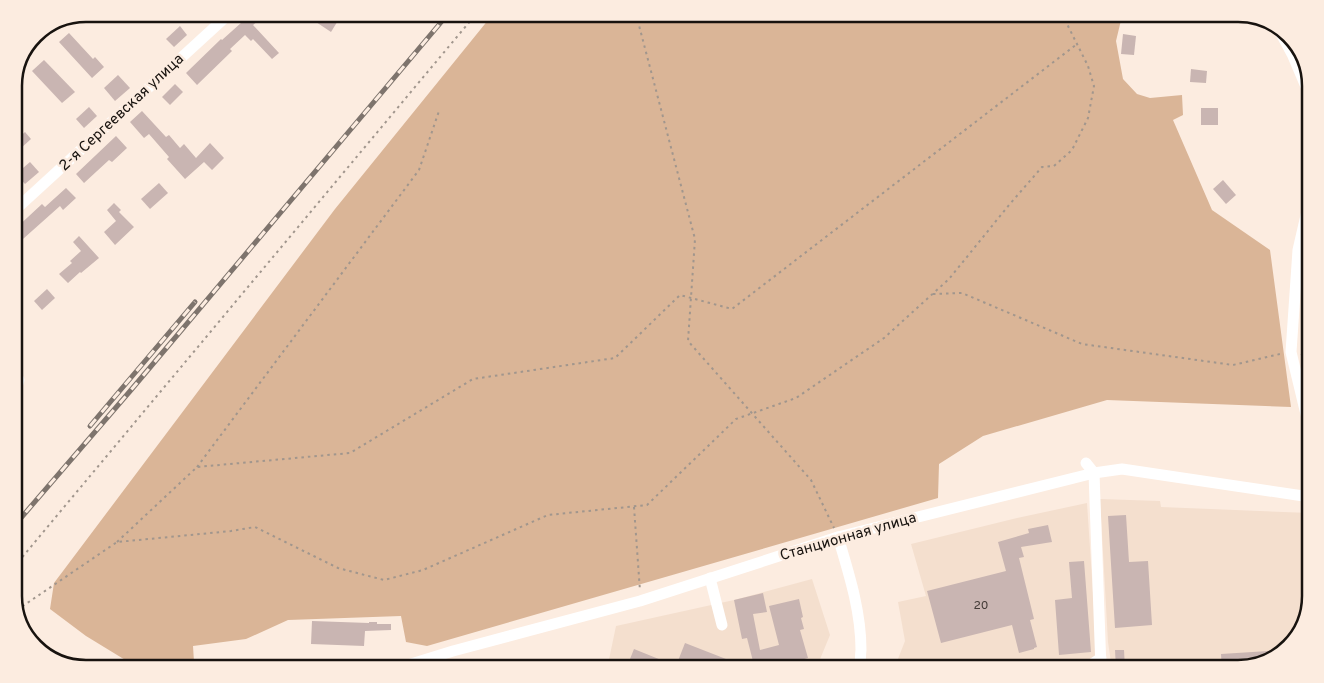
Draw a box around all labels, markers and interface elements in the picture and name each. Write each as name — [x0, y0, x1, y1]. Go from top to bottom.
street label: 2-я Сергеевская улица — [56, 50, 188, 176]
street label: Станционная улица — [778, 509, 919, 566]
house number: 20 — [973, 598, 989, 614]

